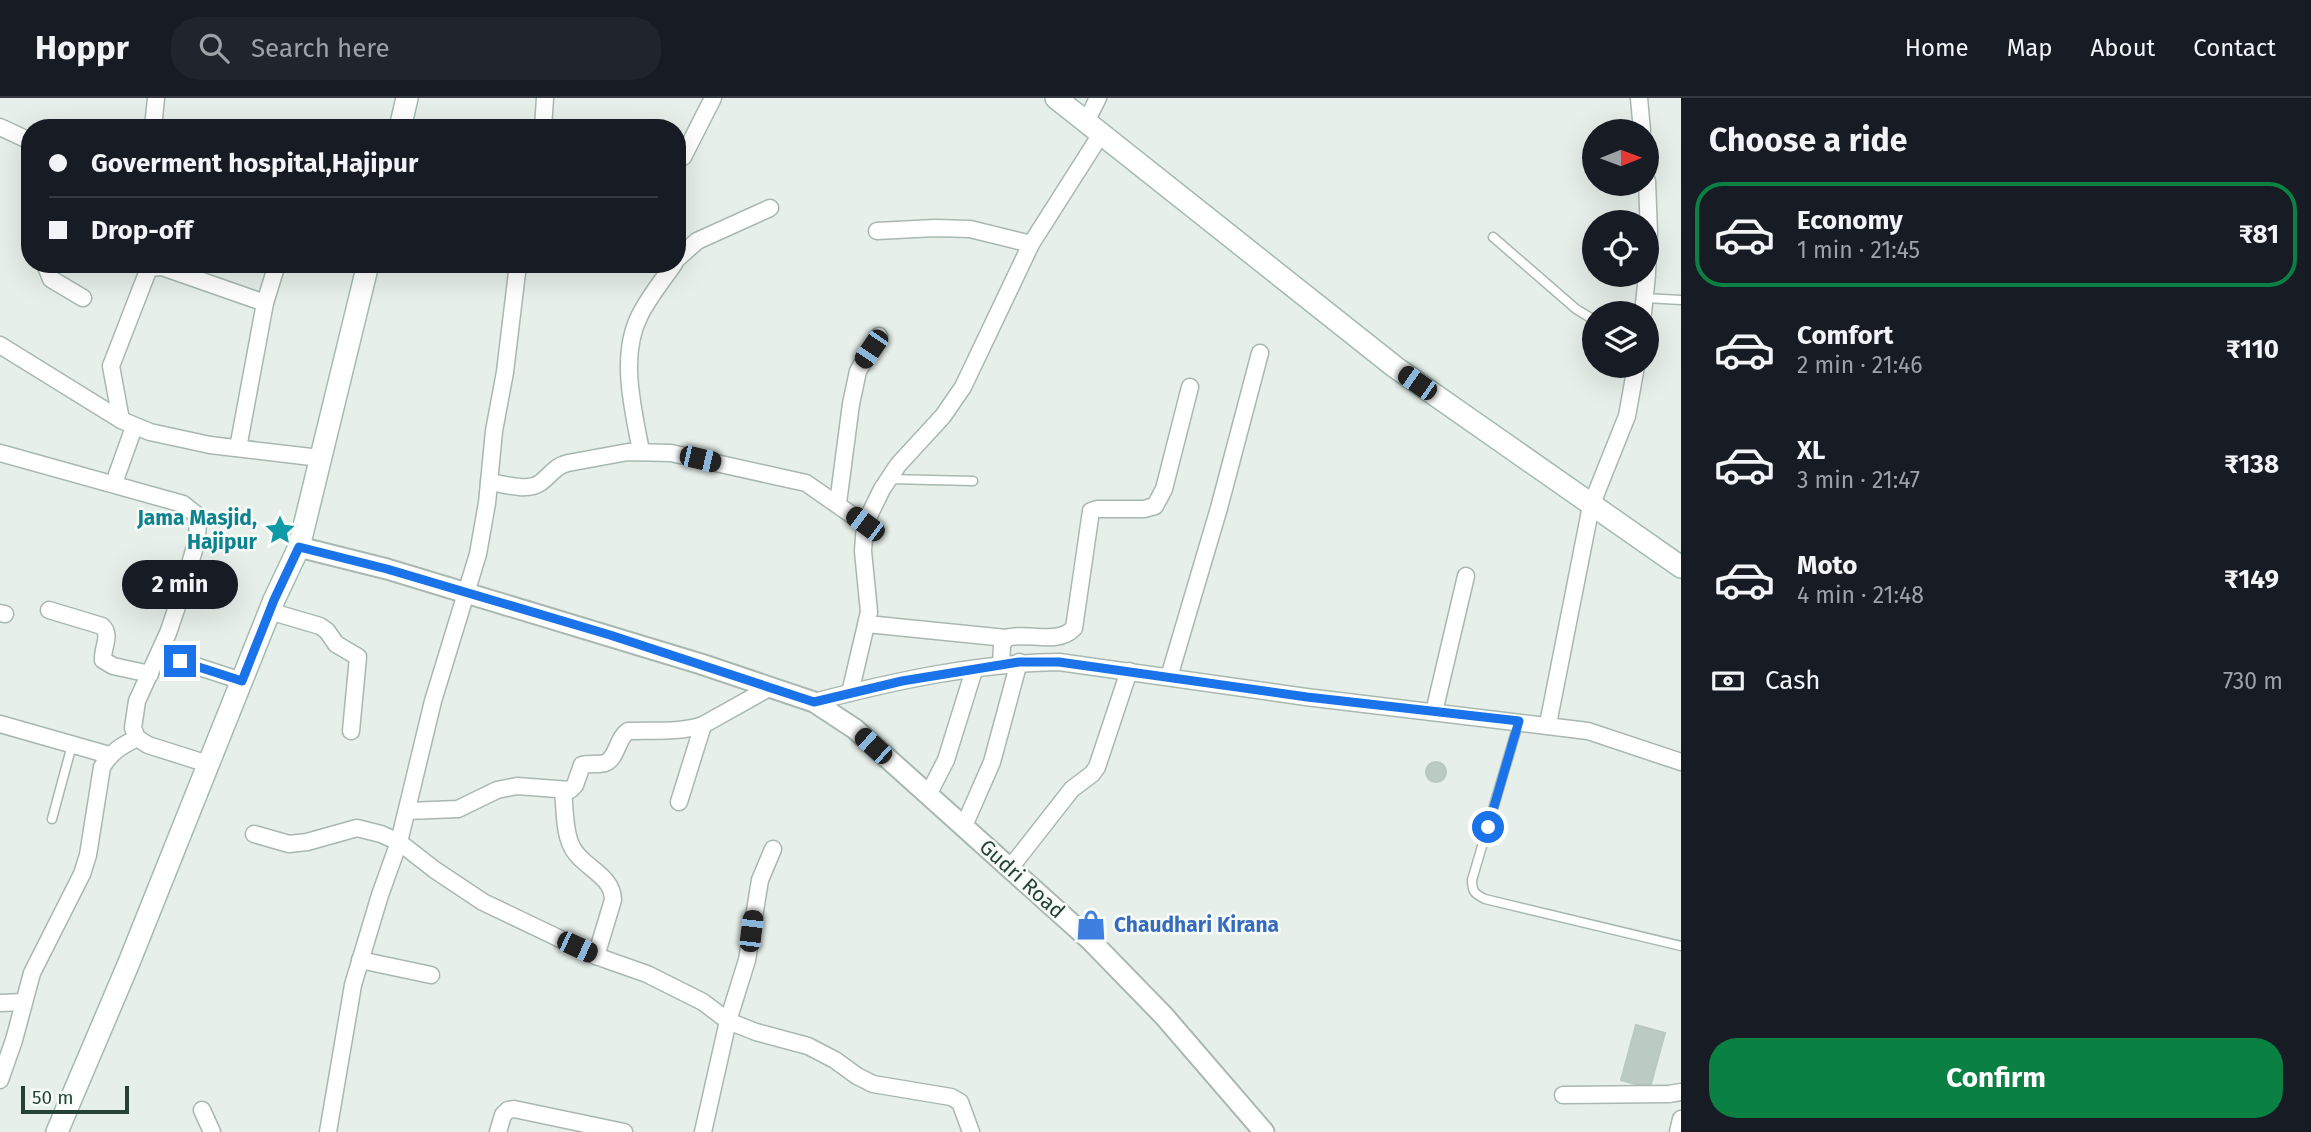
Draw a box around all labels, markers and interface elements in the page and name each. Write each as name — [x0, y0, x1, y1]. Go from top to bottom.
search box — [171, 17, 661, 80]
text: Hoppr — [35, 28, 129, 68]
icon: search — [195, 29, 233, 67]
text: Search here — [251, 33, 390, 64]
text: Home — [1905, 34, 1969, 62]
text: Map — [2007, 34, 2053, 62]
text: About — [2091, 34, 2155, 62]
text: Contact — [2193, 34, 2276, 62]
north arrow — [1582, 119, 1659, 196]
map controls — [1582, 119, 1659, 378]
text: Choose a ride — [1709, 121, 1907, 159]
text: Goverment hospital,Hajipur — [91, 148, 418, 179]
icon: car — [1713, 203, 1776, 266]
text: Economy — [1797, 205, 1903, 236]
button: locate — [1582, 210, 1659, 287]
text: Drop-off — [91, 215, 193, 246]
text: ₹81 — [2239, 219, 2279, 250]
text: 1 min · 21:45 — [1797, 236, 1920, 264]
button: layers — [1582, 301, 1659, 378]
icon: car — [1713, 318, 1776, 381]
text: Comfort — [1797, 320, 1893, 351]
car — [851, 326, 892, 372]
text: ₹110 — [2226, 334, 2279, 365]
text: 2 min · 21:46 — [1797, 351, 1923, 379]
car — [1394, 362, 1441, 404]
icon: car — [1713, 433, 1776, 496]
text: XL — [1797, 435, 1825, 466]
car — [678, 444, 723, 474]
text: ₹138 — [2224, 449, 2279, 480]
text: 3 min · 21:47 — [1797, 466, 1920, 494]
car — [842, 503, 889, 545]
place label: Jama Masjid, Hajipur — [136, 505, 258, 555]
place icon: Jama Masjid, Hajipur — [263, 513, 297, 547]
icon: car — [1713, 548, 1776, 611]
text: Moto — [1797, 550, 1857, 581]
callout: 2 min — [122, 560, 238, 608]
text: ₹149 — [2224, 564, 2279, 595]
text: 2 min — [152, 570, 208, 598]
text: 4 min · 21:48 — [1797, 581, 1924, 609]
route end — [164, 645, 196, 677]
icon: cash — [1709, 662, 1747, 700]
text: Cash — [1765, 665, 1821, 696]
text: 730 m — [2223, 667, 2283, 695]
car — [851, 724, 896, 768]
route start — [1472, 811, 1504, 843]
street label: Gudri Road — [974, 834, 1070, 924]
shop icon: Chaudhari Kirana — [1074, 908, 1108, 942]
car — [739, 909, 764, 953]
place label: Chaudhari Kirana — [1114, 912, 1279, 938]
car — [554, 929, 601, 965]
button: Confirm — [1709, 1038, 2283, 1118]
scale bar — [21, 1083, 130, 1115]
text: 50 m — [32, 1086, 73, 1109]

